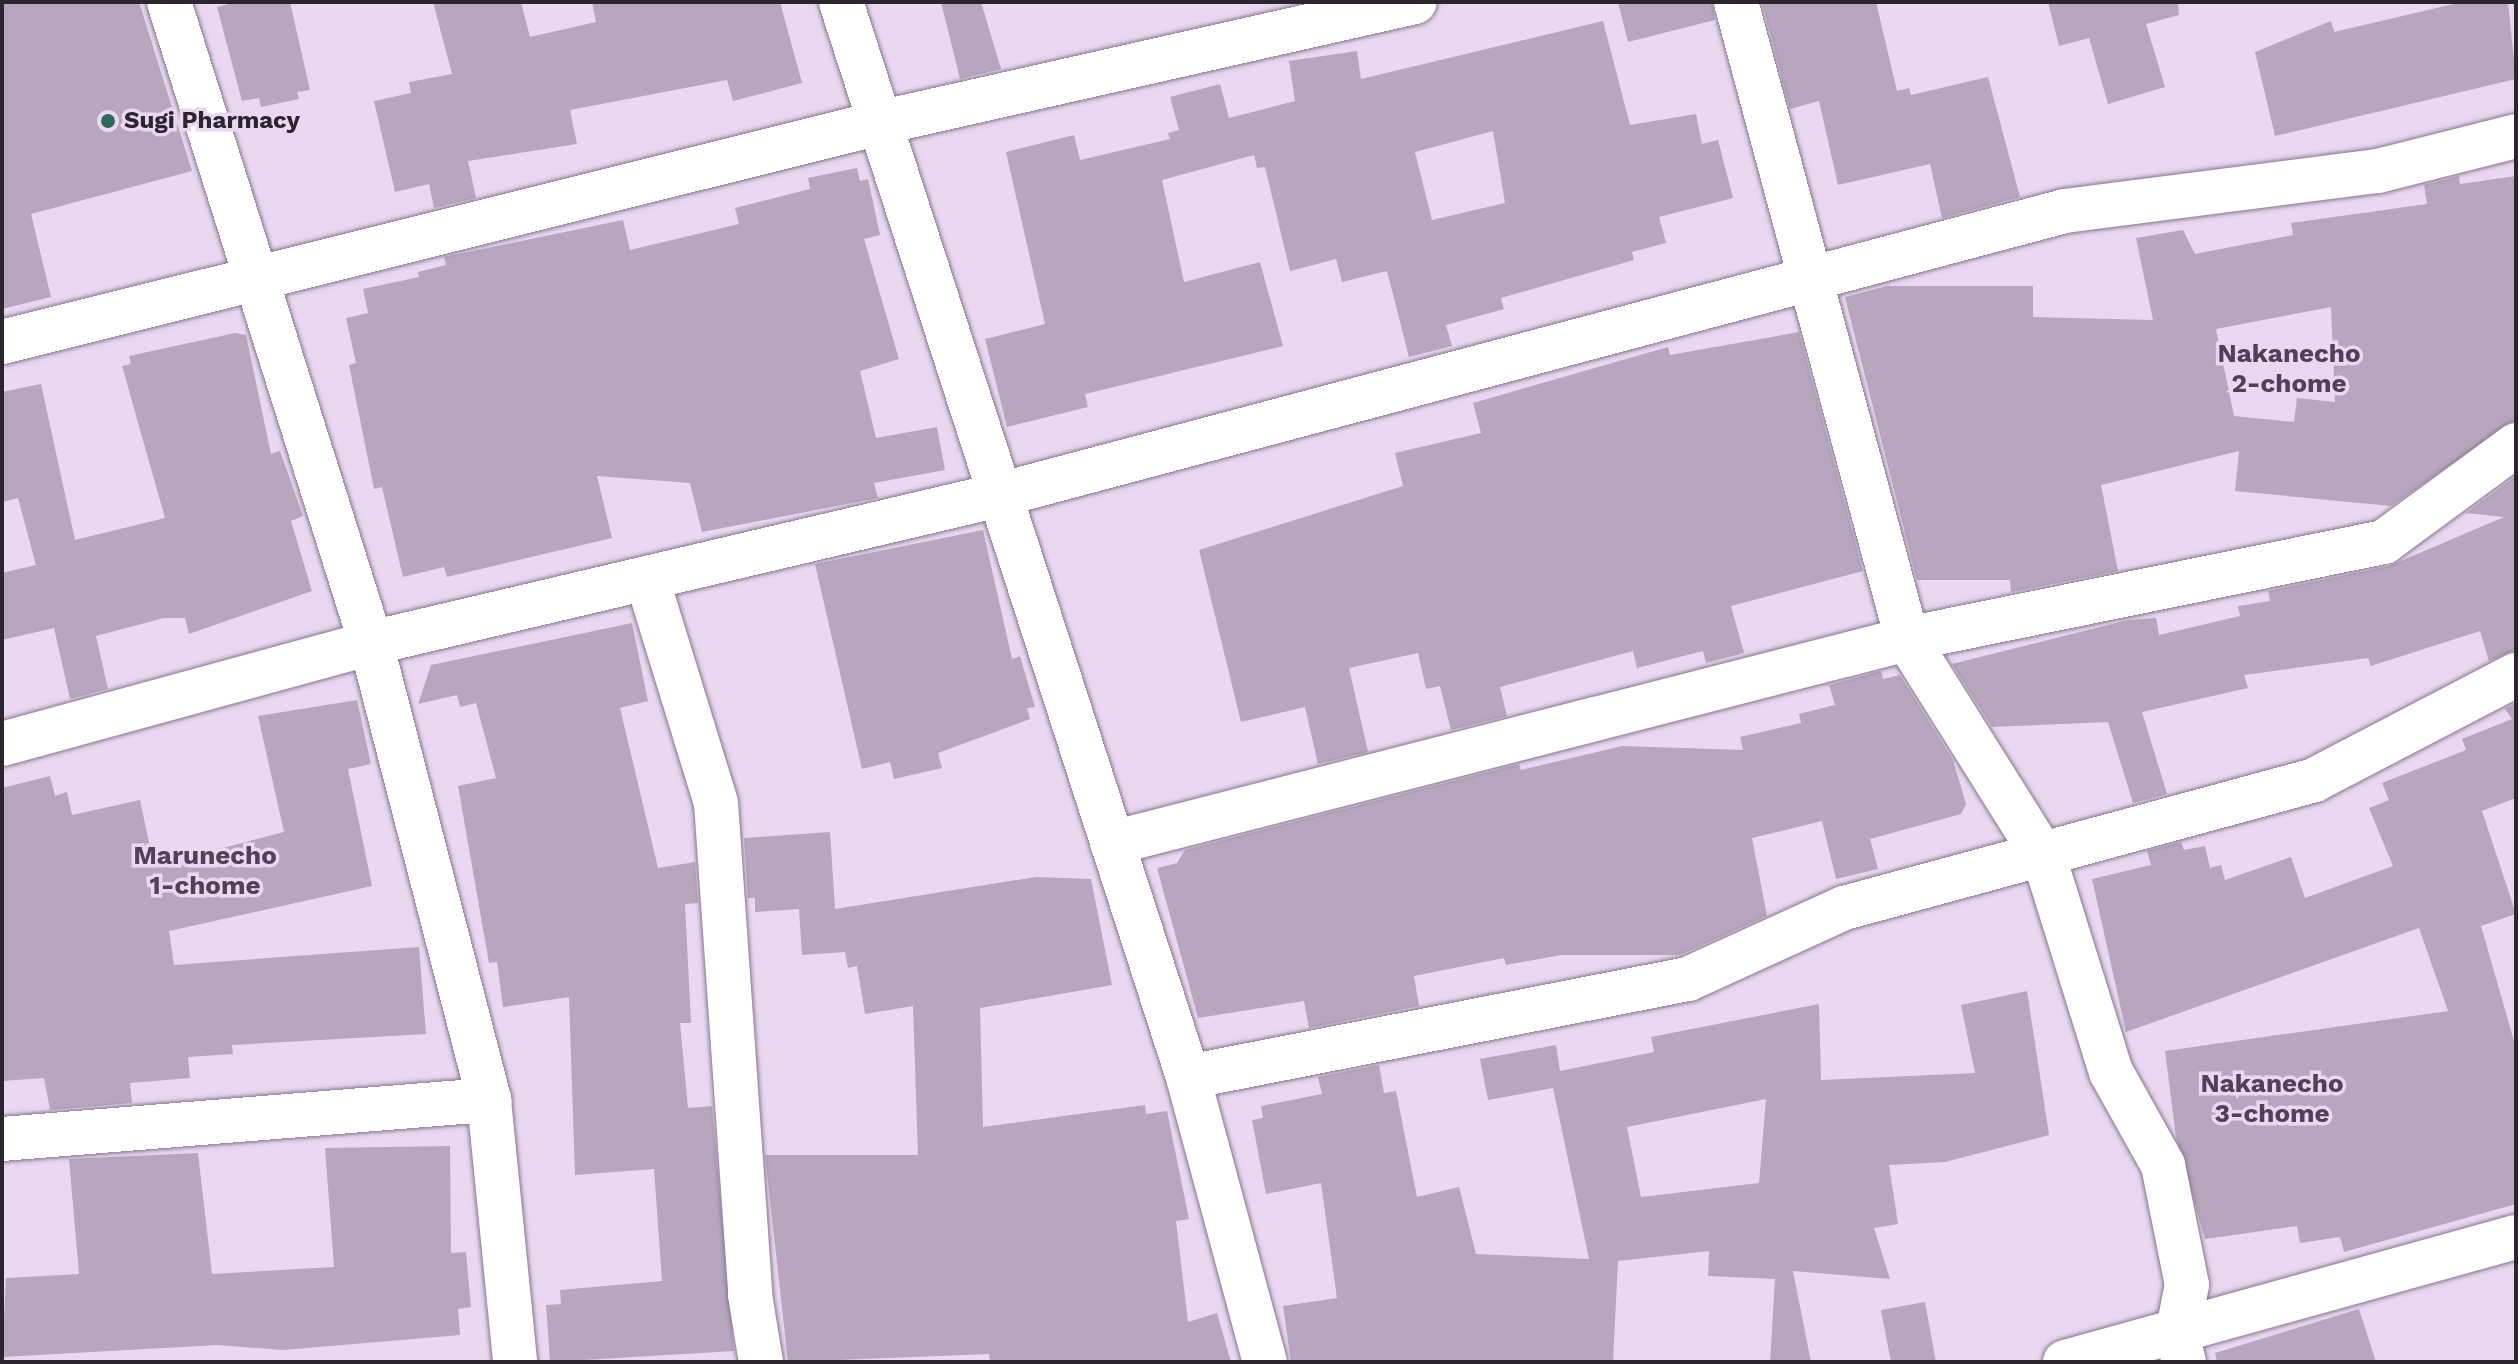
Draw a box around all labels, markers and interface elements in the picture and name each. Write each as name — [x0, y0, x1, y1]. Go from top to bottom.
place label: Sugi Pharmacy — [124, 107, 300, 135]
marker: Sugi Pharmacy — [99, 112, 117, 130]
district label: Nakanecho 2-chome — [2218, 338, 2360, 400]
district label: Marunecho 1-chome — [133, 840, 277, 902]
district label: Nakanecho 3-chome — [2201, 1068, 2343, 1130]

